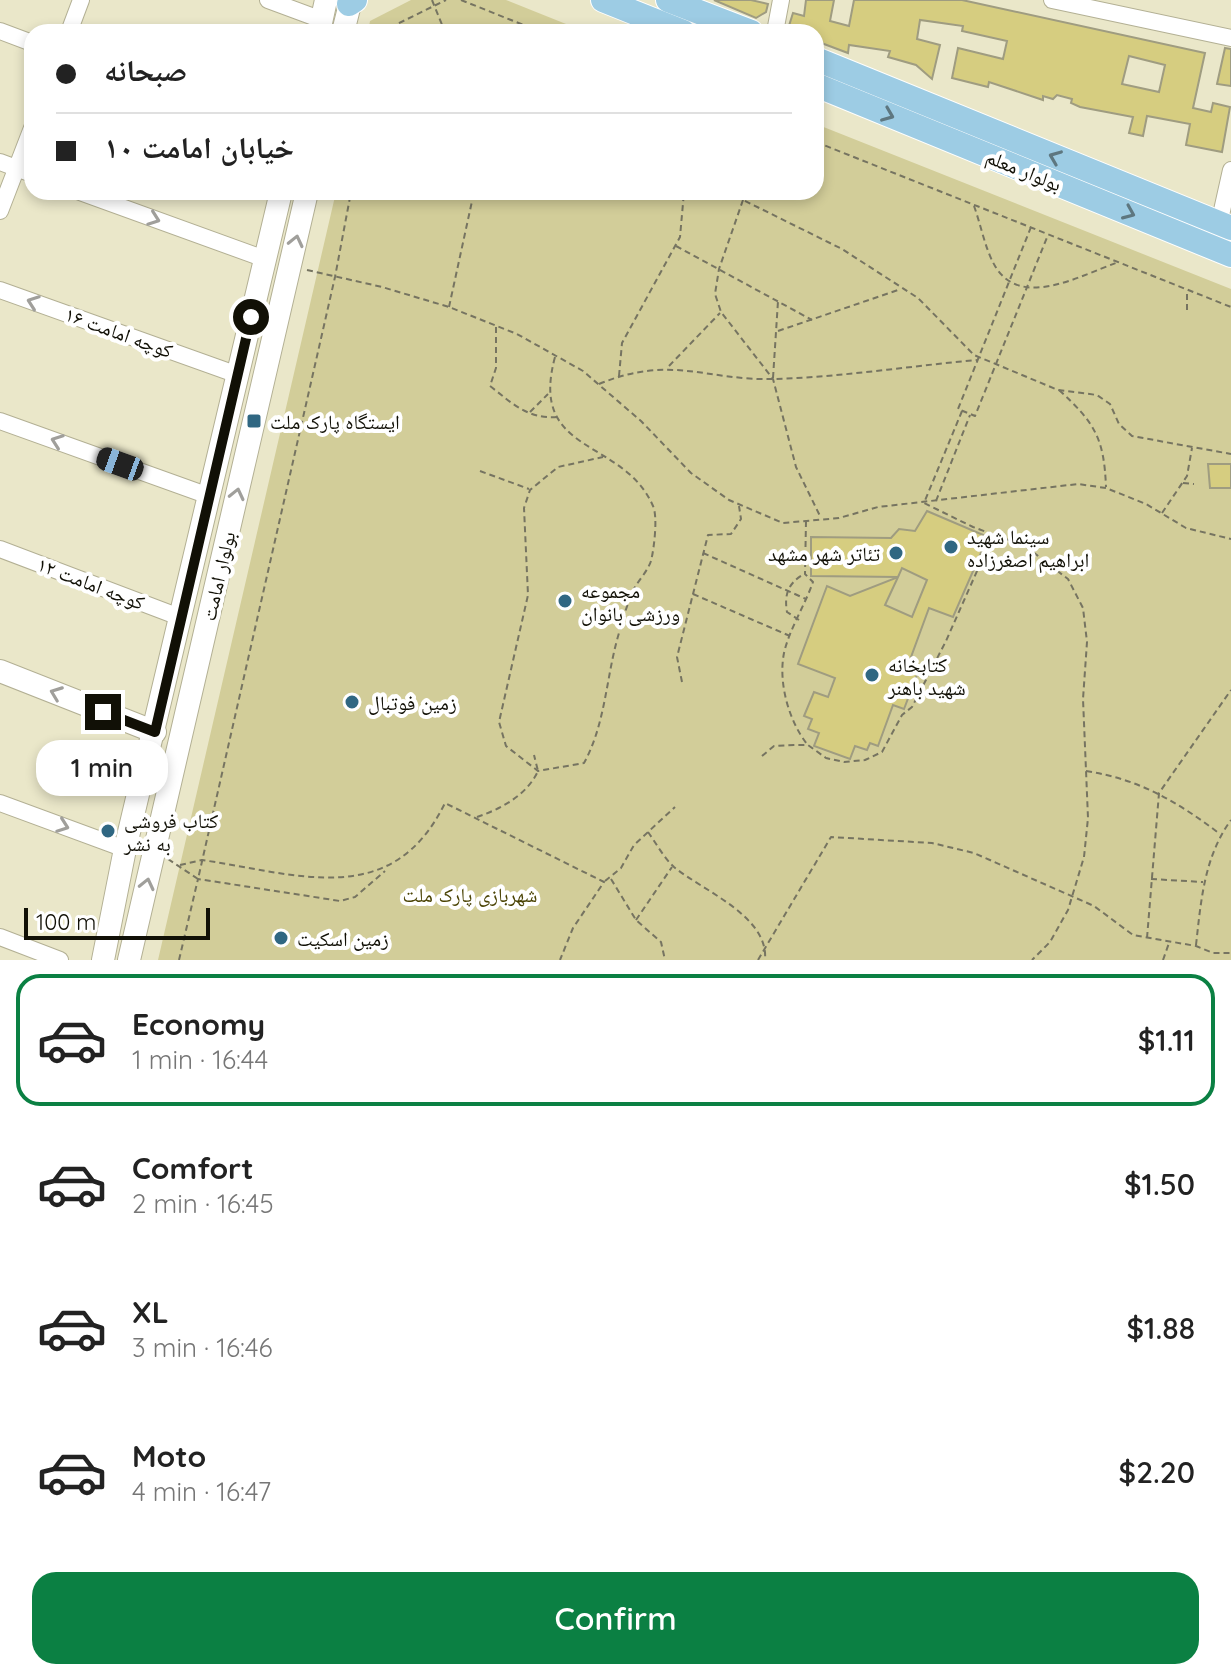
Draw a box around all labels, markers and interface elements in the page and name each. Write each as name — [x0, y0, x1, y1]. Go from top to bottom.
text: صبحانه — [104, 51, 187, 89]
one-way arrow — [880, 105, 894, 121]
text: خیابان امامت ۱۰ — [104, 128, 294, 166]
street label: بولوار معلم — [982, 144, 1065, 198]
one-way arrow — [1049, 150, 1063, 167]
one-way arrow — [1121, 203, 1135, 220]
one-way arrow — [146, 209, 160, 226]
one-way arrow — [287, 235, 304, 248]
one-way arrow — [26, 295, 40, 311]
route start — [233, 299, 269, 335]
street label: کوچه امامت ۱۶ — [62, 301, 176, 363]
place label: ایستگاه پارک ملت — [270, 409, 400, 434]
marker: ایستگاه پارک ملت — [245, 412, 263, 430]
one-way arrow — [51, 435, 65, 451]
car — [93, 445, 147, 483]
one-way arrow — [228, 488, 245, 502]
place label: سینما شهید ابراهیم اصغرزاده — [967, 524, 1089, 574]
street label: بولوار امامت — [196, 529, 240, 623]
marker: سینما شهید ابراهیم اصغرزاده — [942, 538, 960, 556]
place label: تئاتر شهر مشهد — [768, 541, 880, 566]
marker: تئاتر شهر مشهد — [887, 544, 905, 562]
street label: کوچه امامت ۱۲ — [34, 551, 148, 615]
place label: مجموعه ورزشی بانوان — [581, 578, 680, 626]
marker: مجموعه ورزشی بانوان — [556, 592, 574, 610]
place label: کتابخانه شهید باهنر — [887, 652, 966, 700]
marker: کتابخانه شهید باهنر — [863, 666, 881, 684]
one-way arrow — [50, 686, 64, 703]
place label: زمین فوتبال — [368, 690, 457, 715]
marker: زمین فوتبال — [343, 693, 361, 711]
route end — [85, 694, 121, 730]
callout: 1 min — [37, 740, 169, 796]
text: 1 min — [71, 751, 133, 784]
place label: کتاب فروشی به نشر — [123, 808, 218, 856]
one-way arrow — [55, 816, 69, 832]
marker: کتاب فروشی به نشر — [99, 822, 117, 840]
one-way arrow — [138, 878, 155, 891]
park label: شهربازی پارک ملت — [403, 882, 537, 907]
scale bar — [24, 904, 210, 940]
text: 100 m — [36, 908, 96, 936]
place label: زمین اسکیت — [297, 926, 389, 951]
marker: زمین اسکیت — [272, 929, 290, 947]
icon: car — [36, 1004, 108, 1076]
text: Economy — [132, 1005, 265, 1043]
text: $1.11 — [1138, 1021, 1195, 1059]
text: 1 min · 16:44 — [132, 1043, 268, 1076]
icon: car — [36, 1148, 108, 1220]
text: Comfort — [132, 1149, 253, 1187]
text: $1.50 — [1124, 1165, 1195, 1203]
text: 2 min · 16:45 — [132, 1187, 274, 1220]
icon: car — [36, 1292, 108, 1364]
text: XL — [132, 1293, 169, 1331]
text: $1.88 — [1126, 1309, 1195, 1347]
text: 3 min · 16:46 — [132, 1331, 272, 1364]
icon: car — [36, 1436, 108, 1508]
text: Moto — [132, 1437, 206, 1475]
text: $2.20 — [1119, 1453, 1195, 1491]
text: 4 min · 16:47 — [132, 1475, 271, 1508]
button: Confirm — [32, 1572, 1199, 1664]

